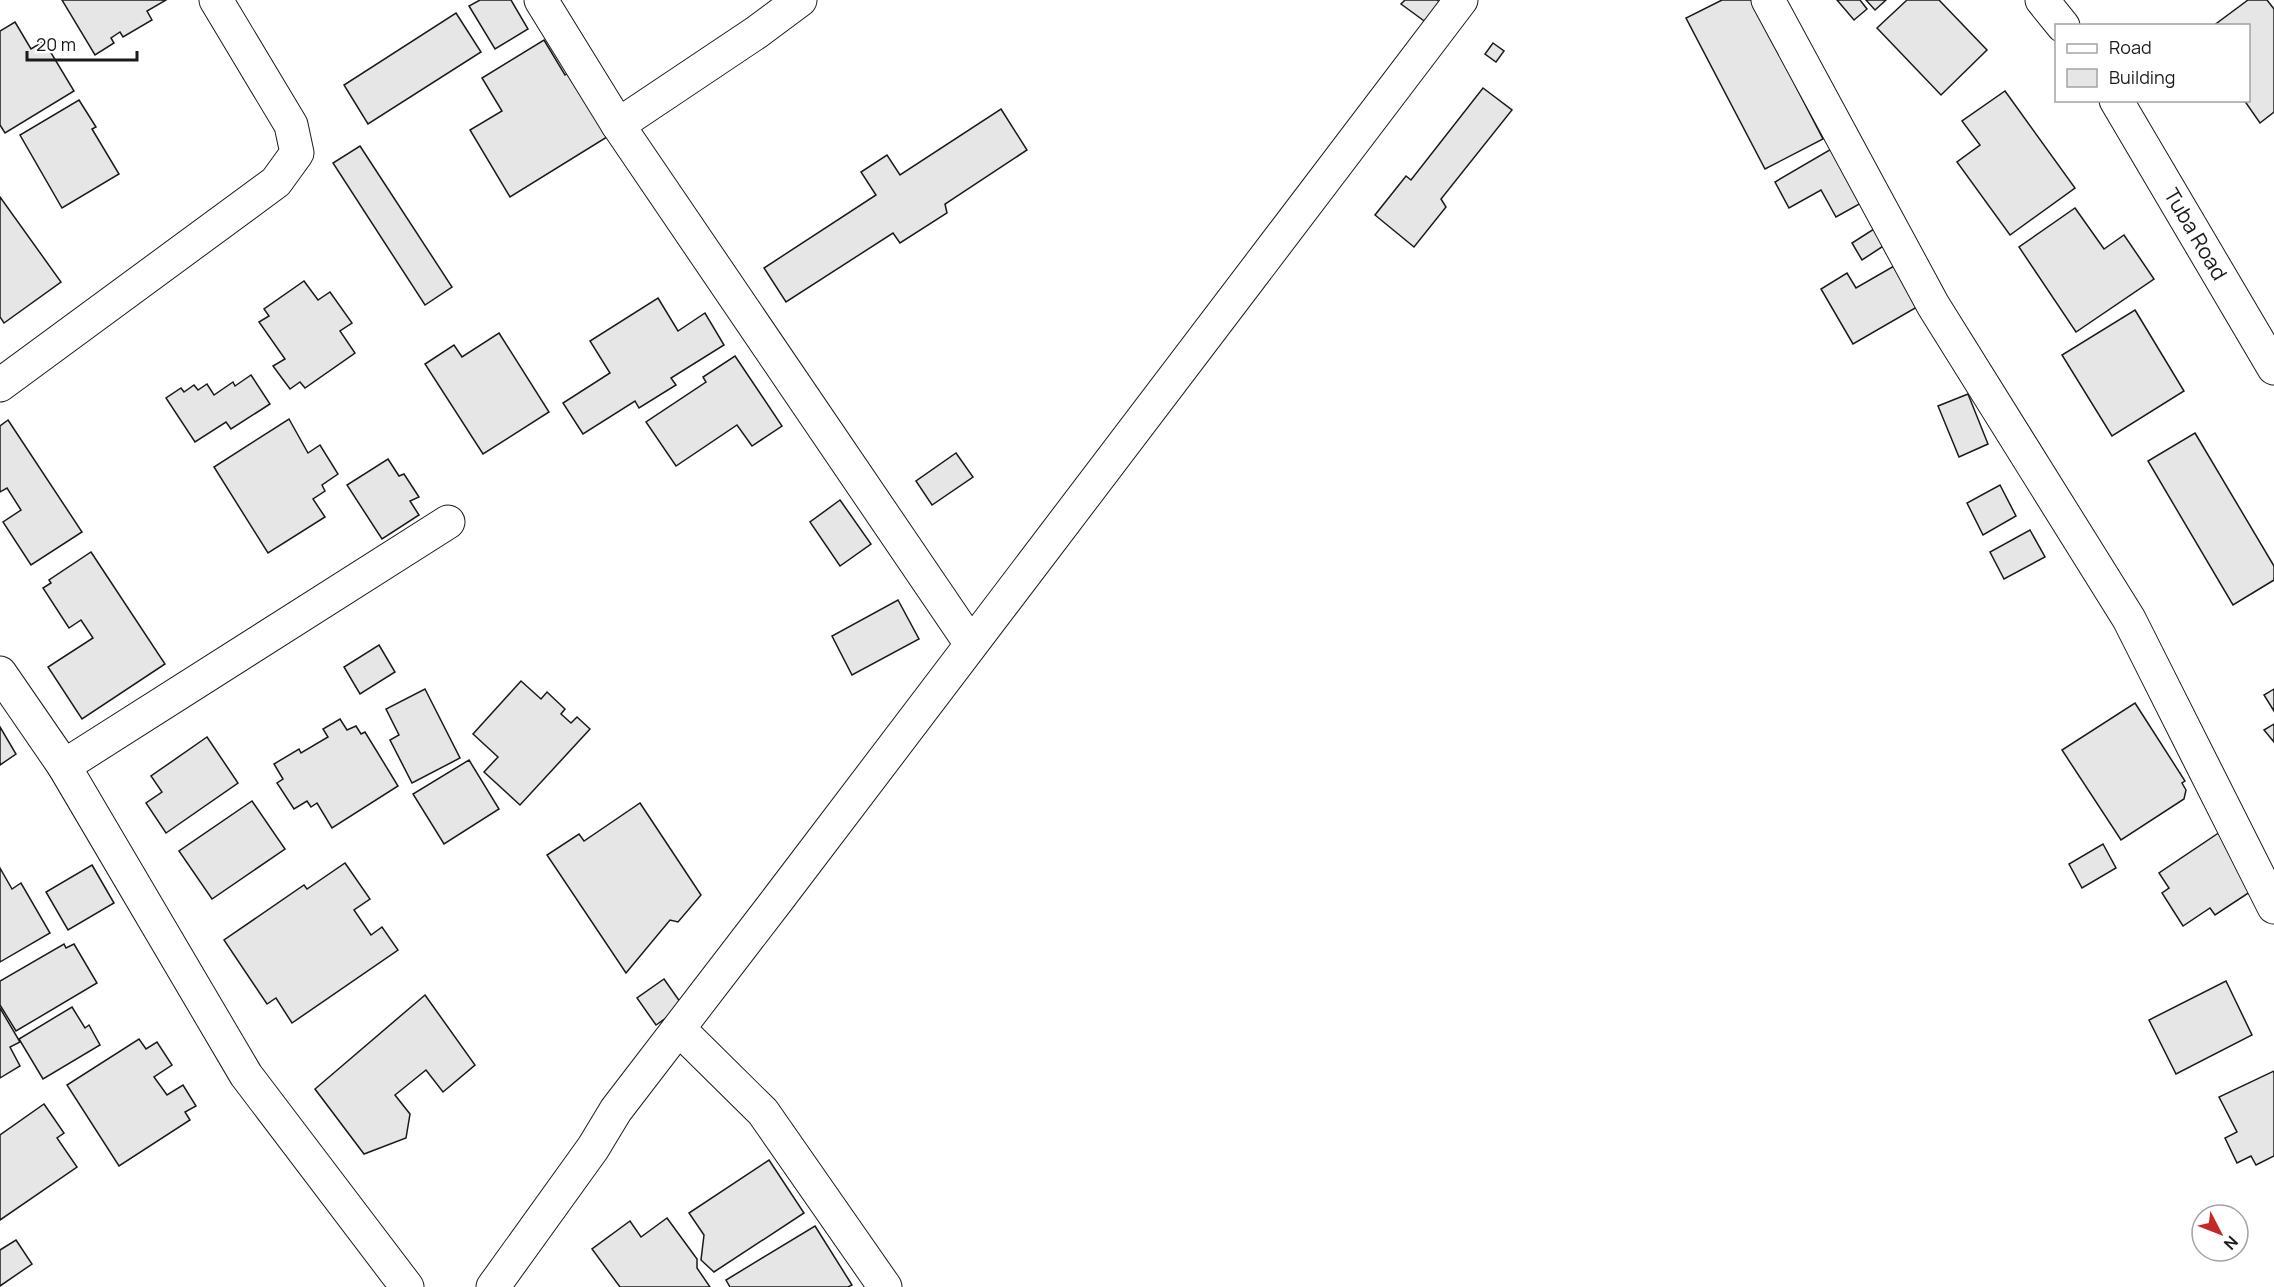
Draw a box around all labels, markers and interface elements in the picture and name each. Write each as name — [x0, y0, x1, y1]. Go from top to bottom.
scale bar — [27, 24, 136, 62]
legend — [2055, 24, 2250, 102]
text: 20 m — [36, 32, 76, 56]
text: Road — [2109, 35, 2152, 59]
text: Building — [2109, 65, 2175, 89]
street label: Tuba Road — [2158, 183, 2234, 285]
north arrow — [2190, 1203, 2250, 1263]
text: N — [2219, 1231, 2243, 1255]

